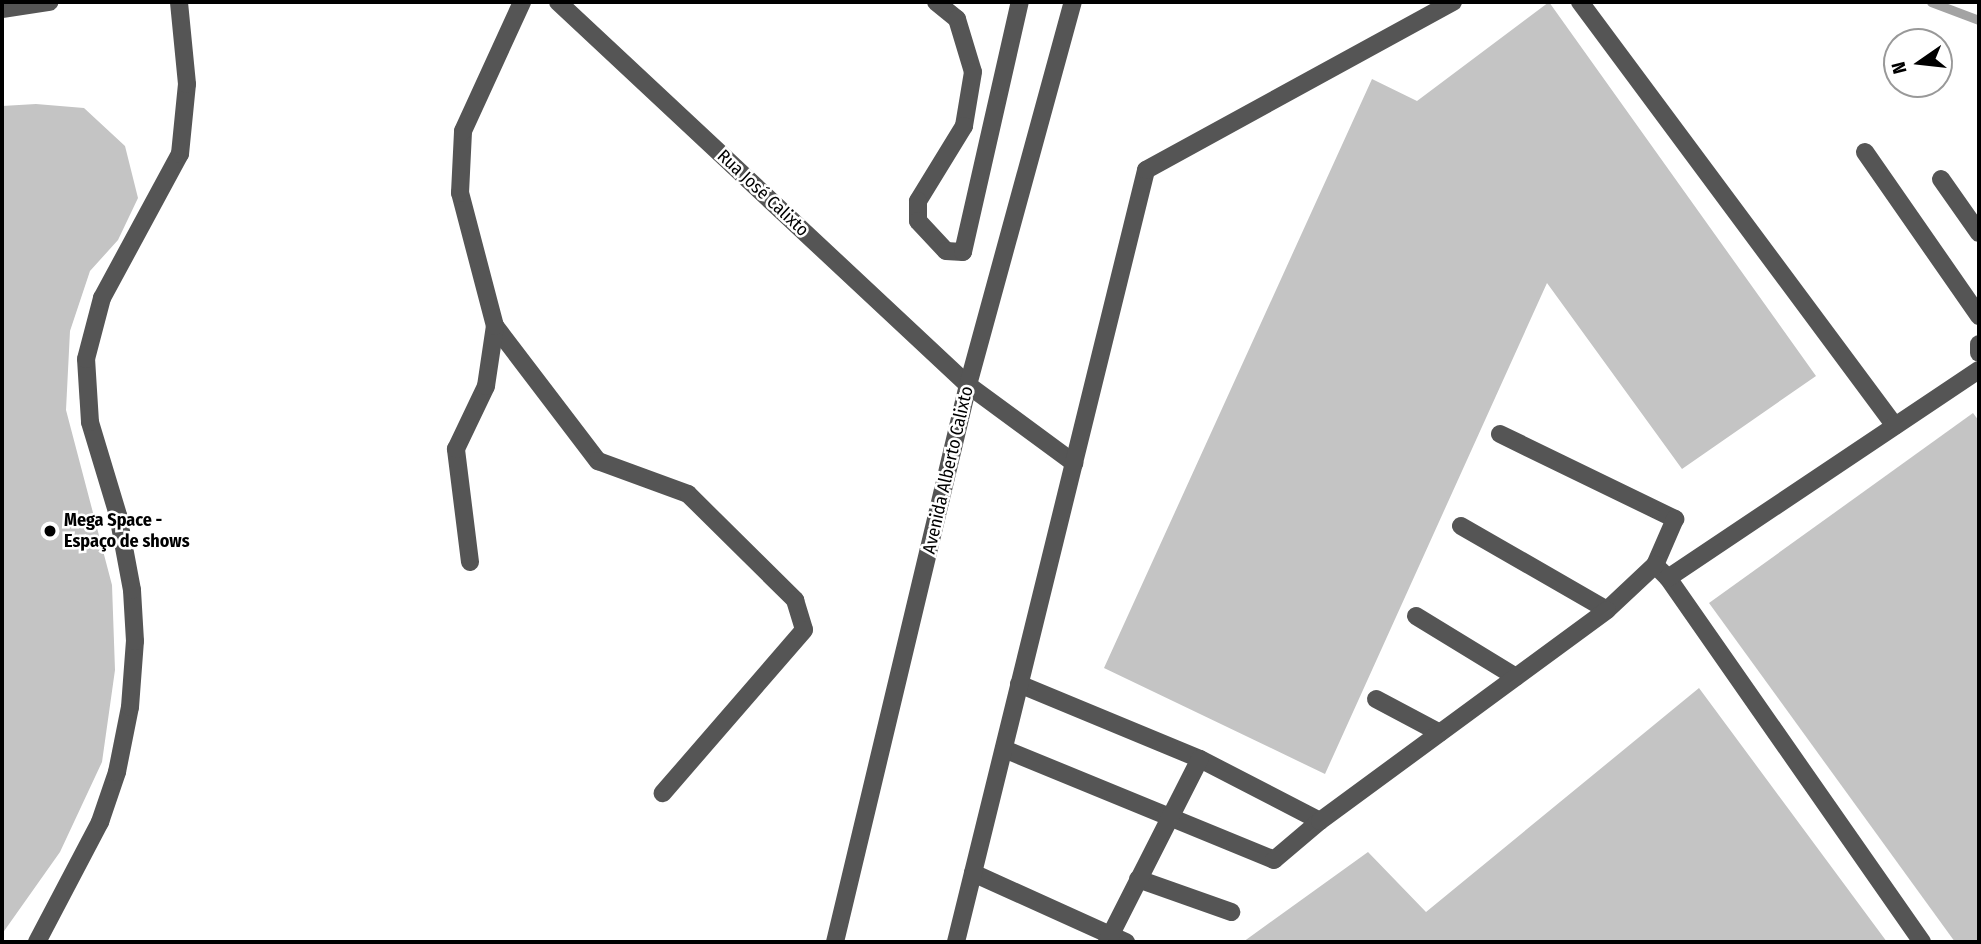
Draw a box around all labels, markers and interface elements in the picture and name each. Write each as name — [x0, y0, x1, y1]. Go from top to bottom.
north arrow — [1883, 28, 1953, 98]
text: N — [1887, 59, 1912, 76]
street label: Rua José Calixto — [713, 145, 813, 241]
street label: Avenida Alberto Calixto — [918, 384, 978, 556]
place label: Mega Space - Espaço de shows — [64, 510, 190, 552]
marker: Mega Space - Espaço de shows — [42, 523, 58, 539]

